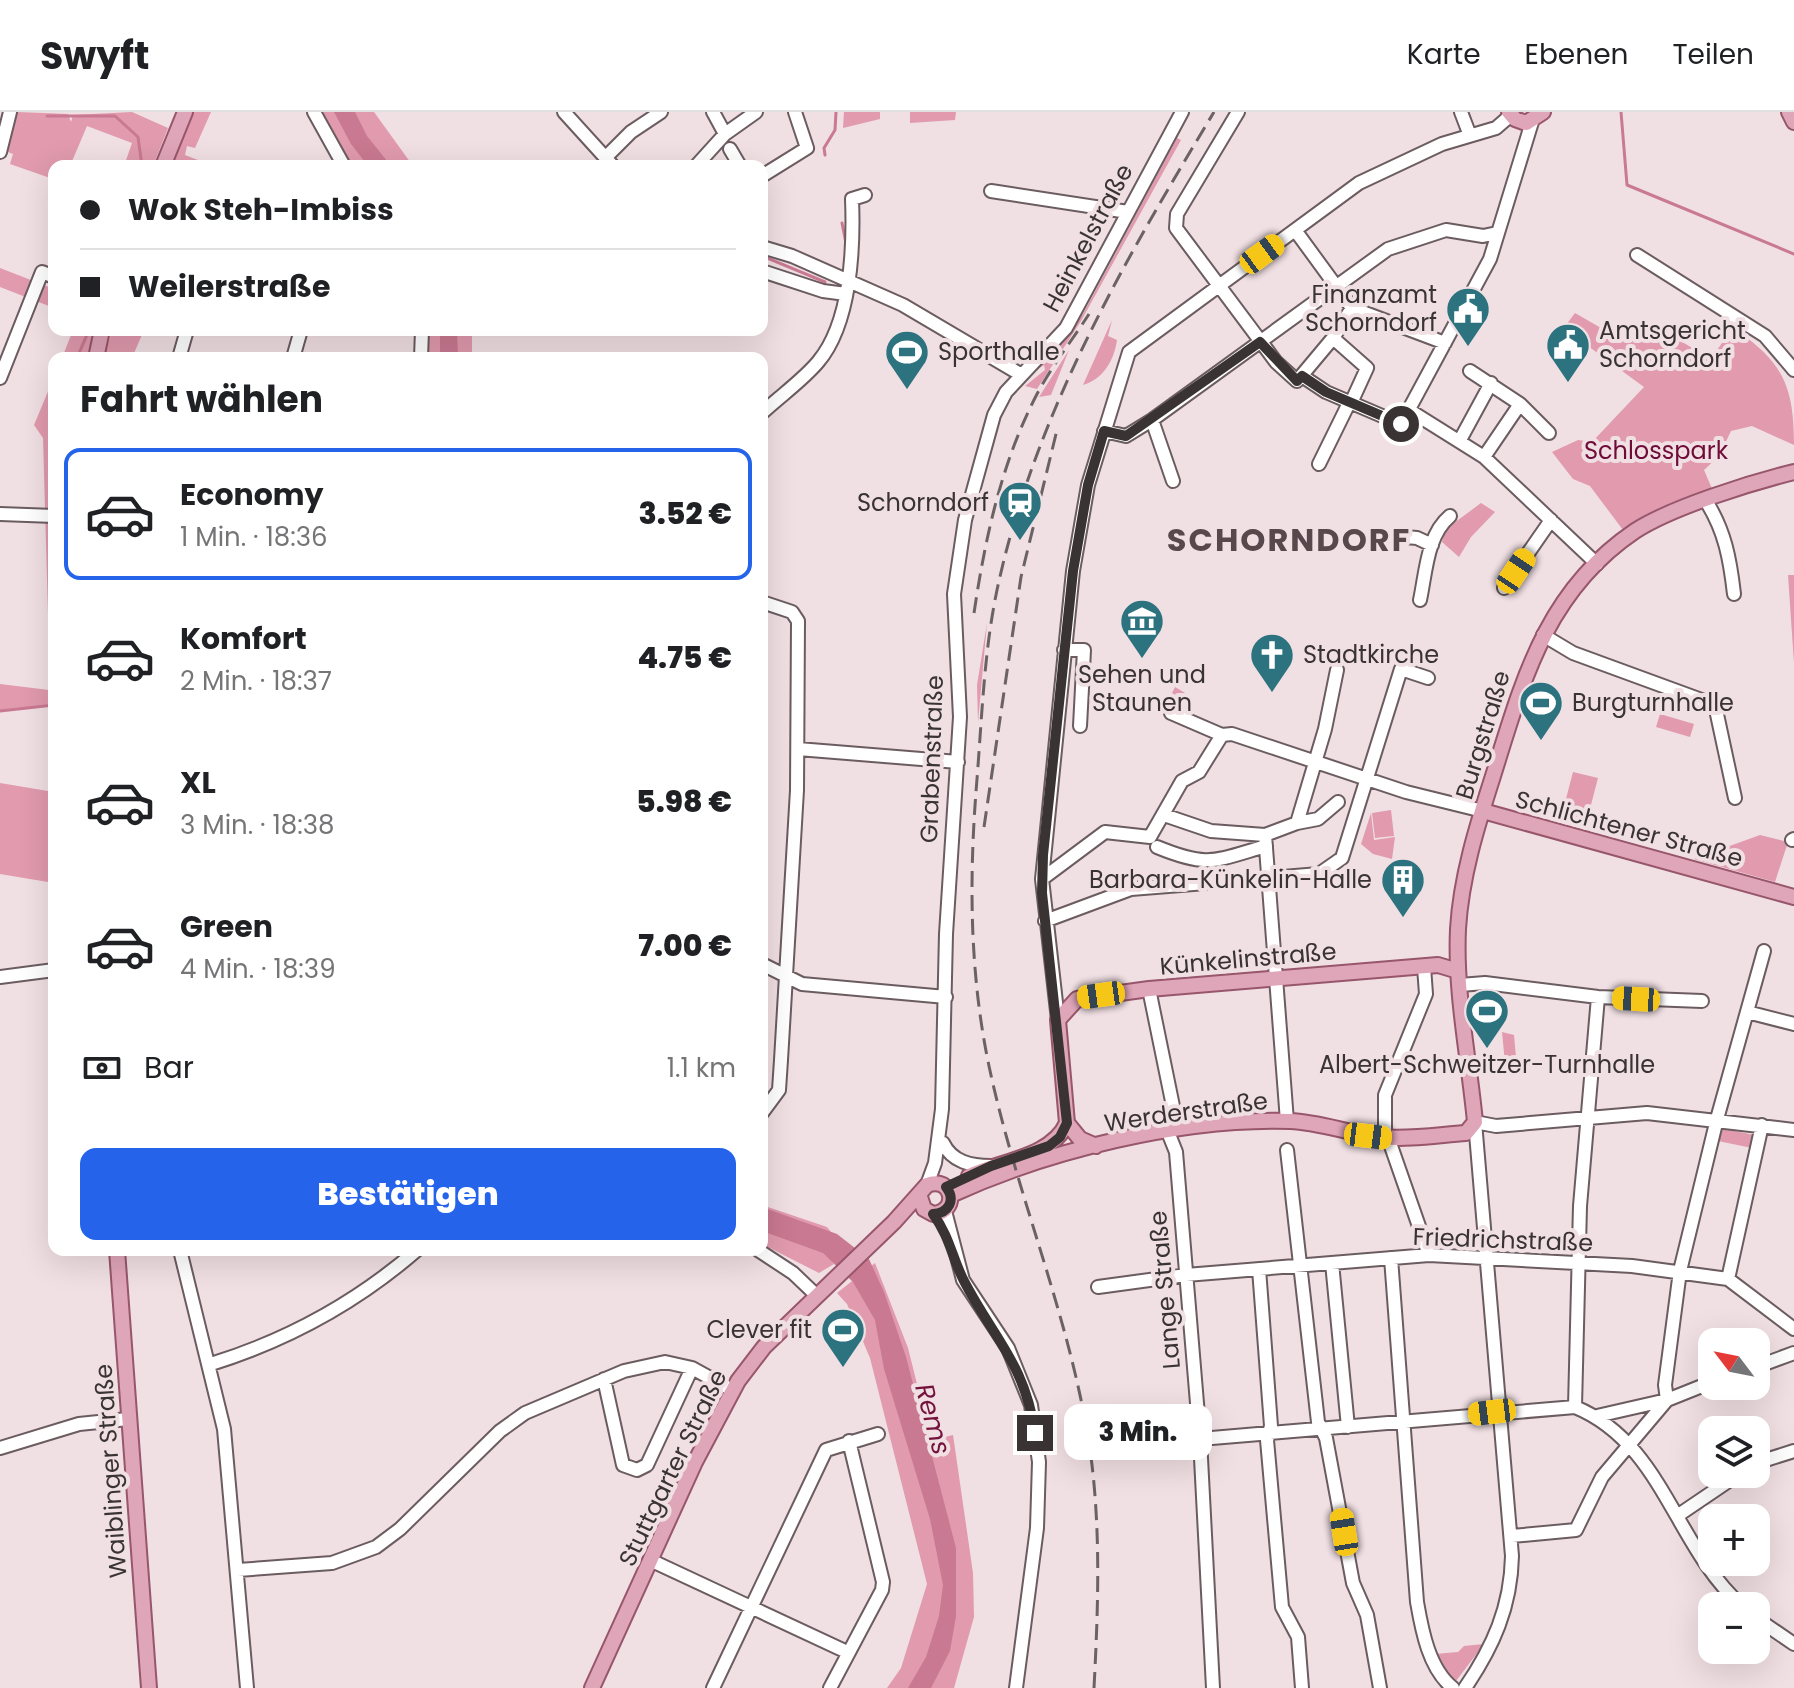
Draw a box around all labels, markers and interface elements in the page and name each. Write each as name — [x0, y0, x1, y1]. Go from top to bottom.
text: Swyft — [40, 29, 149, 82]
text: Karte — [1407, 35, 1481, 74]
text: Ebenen — [1525, 35, 1628, 74]
text: Teilen — [1672, 35, 1754, 74]
street label: Heinkelstraße — [1035, 158, 1141, 318]
text: Wok Steh-Imbiss — [128, 188, 394, 231]
car — [1236, 230, 1288, 278]
text: Weilerstraße — [128, 265, 330, 308]
place label: Finanzamt Schorndorf — [1305, 278, 1437, 339]
public building icon: Finanzamt Schorndorf — [1444, 285, 1492, 348]
place label: Amtsgericht Schorndorf — [1599, 314, 1746, 375]
public building icon: Amtsgericht Schorndorf — [1544, 321, 1592, 384]
sports icon: Sporthalle — [883, 328, 931, 391]
place label: Sporthalle — [938, 335, 1060, 368]
text: Fahrt wählen — [80, 374, 323, 425]
route start — [1383, 406, 1419, 442]
park label: Schlosspark — [1584, 434, 1729, 467]
text: Economy — [180, 473, 324, 516]
icon: car — [84, 478, 156, 550]
station icon: Schorndorf — [996, 479, 1044, 542]
place label: Schorndorf — [857, 486, 989, 519]
text: 3.52 € — [638, 492, 732, 535]
district label: SCHORNDORF — [1167, 517, 1411, 562]
text: 1 Min. · 18:36 — [180, 519, 328, 555]
car — [1493, 544, 1539, 598]
museum icon: Sehen und Staunen — [1118, 597, 1166, 660]
text: Komfort — [180, 617, 307, 660]
icon: car — [84, 622, 156, 694]
church icon: Stadtkirche — [1248, 631, 1296, 694]
text: 4.75 € — [637, 636, 732, 679]
place label: Stadtkirche — [1303, 638, 1439, 671]
place label: Sehen und Staunen — [1078, 658, 1206, 719]
text: 2 Min. · 18:37 — [180, 663, 332, 699]
street label: Burgstraße — [1447, 666, 1518, 803]
street label: Grabenstraße — [912, 674, 951, 843]
sports icon: Burgturnhalle — [1517, 679, 1565, 742]
place label: Burgturnhalle — [1572, 686, 1734, 719]
text: XL — [180, 761, 216, 804]
icon: car — [84, 766, 156, 838]
text: 5.98 € — [636, 780, 732, 823]
street label: Schlichtener Straße — [1512, 782, 1747, 875]
text: 3 Min. · 18:38 — [180, 807, 335, 843]
building icon: Barbara-Künkelin-Halle — [1379, 856, 1427, 919]
place label: Barbara-Künkelin-Halle — [1089, 863, 1372, 896]
text: Green — [180, 905, 273, 948]
icon: car — [84, 910, 156, 982]
text: 7.00 € — [638, 924, 732, 967]
street label: Künkelinstraße — [1158, 934, 1338, 983]
text: 4 Min. · 18:39 — [180, 951, 336, 987]
car — [1076, 980, 1126, 1010]
car — [1611, 986, 1661, 1012]
sports icon: Albert-Schweitzer-Turnhalle — [1463, 987, 1511, 1050]
icon: cash — [80, 1046, 124, 1090]
text: Bar — [144, 1046, 194, 1089]
place label: Albert-Schweitzer-Turnhalle — [1319, 1048, 1655, 1081]
text: 1.1 km — [667, 1050, 736, 1086]
street label: Werderstraße — [1102, 1084, 1270, 1139]
car — [1343, 1121, 1393, 1151]
button: Bestätigen — [80, 1148, 736, 1240]
street label: Lange Straße — [1141, 1210, 1188, 1371]
street label: Friedrichstraße — [1412, 1220, 1594, 1259]
sports icon: Clever fit — [819, 1306, 867, 1369]
place label: Clever fit — [706, 1313, 812, 1346]
north arrow — [1698, 1328, 1770, 1400]
map controls — [1698, 1328, 1770, 1664]
street label: Waiblinger Straße — [87, 1363, 134, 1579]
street label: Stuttgarter Straße — [611, 1364, 735, 1572]
water label: Rems — [906, 1379, 960, 1459]
car — [1467, 1397, 1517, 1427]
callout: 3 Min. — [1063, 1405, 1211, 1461]
text: 3 Min. — [1099, 1414, 1177, 1450]
route end — [1017, 1415, 1053, 1451]
button: layers — [1698, 1416, 1770, 1488]
button: + — [1698, 1504, 1770, 1576]
car — [1328, 1506, 1360, 1558]
button: − — [1698, 1592, 1770, 1664]

